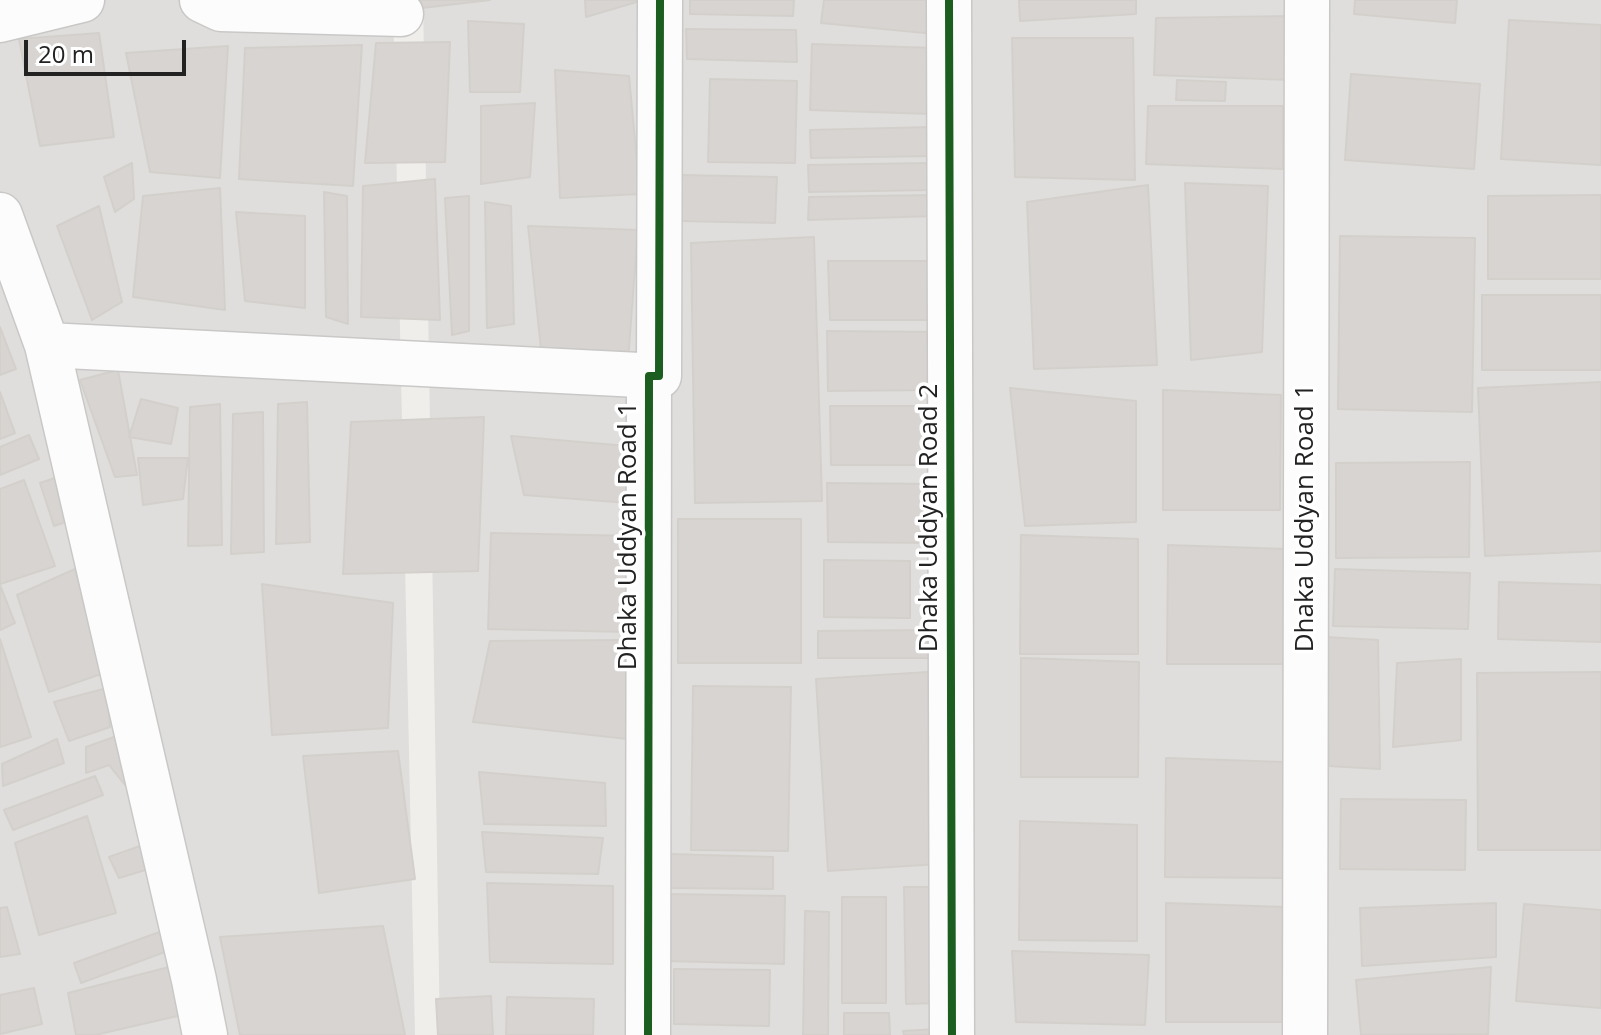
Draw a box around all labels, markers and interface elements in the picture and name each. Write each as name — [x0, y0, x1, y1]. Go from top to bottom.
scale bar — [28, 24, 190, 74]
text: 20 m — [38, 37, 94, 70]
street label: Dhaka Uddyan Road 2 — [914, 384, 946, 652]
street label: Dhaka Uddyan Road 1 — [1290, 384, 1322, 652]
street label: Dhaka Uddyan Road 1 — [613, 402, 645, 670]

